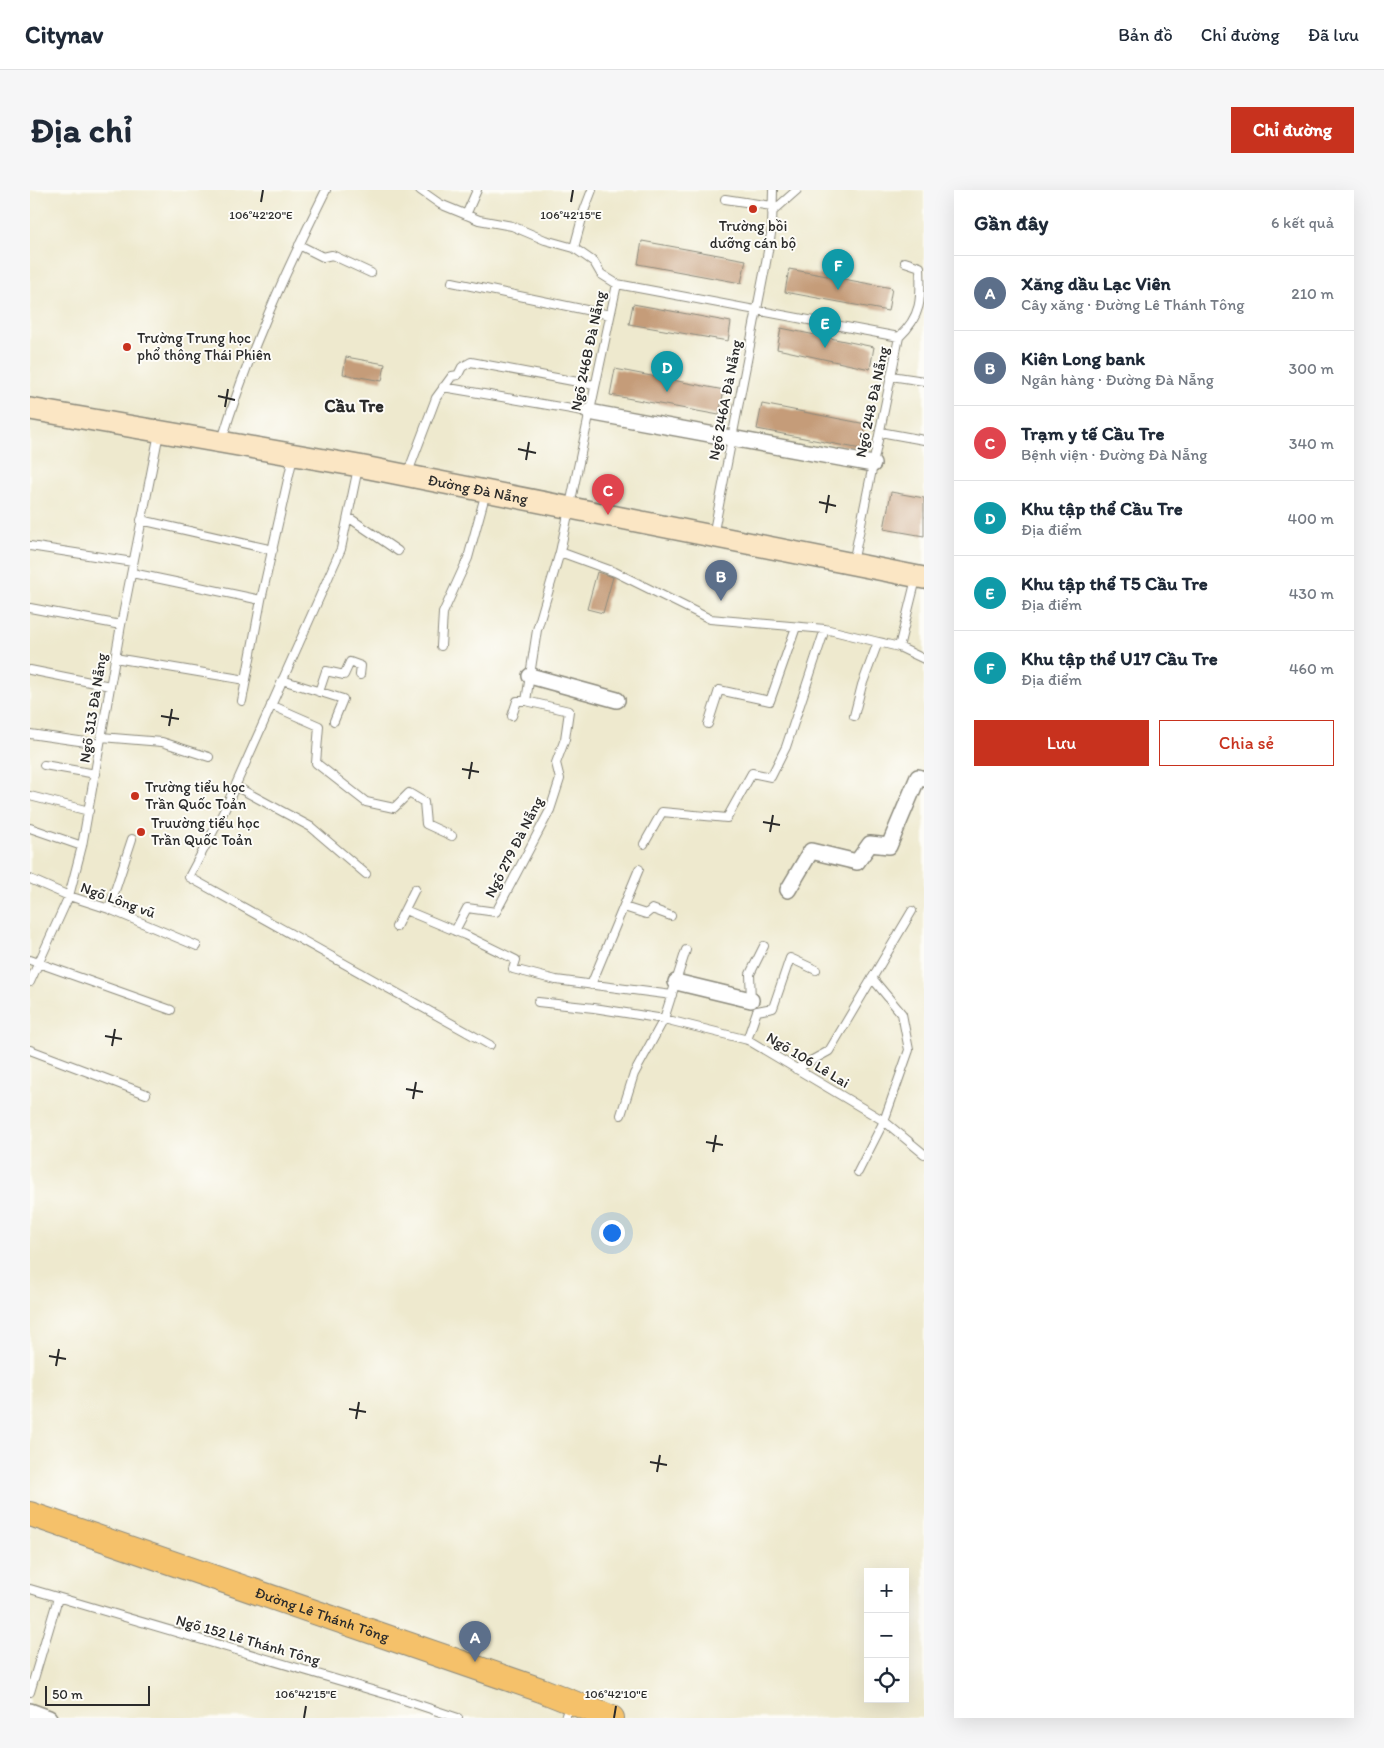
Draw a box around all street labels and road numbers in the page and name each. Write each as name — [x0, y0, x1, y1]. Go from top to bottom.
street label: Ngõ 246B Đà Nẵng — [566, 289, 610, 413]
street label: Ngõ 246A Đà Nẵng — [705, 338, 746, 462]
street label: Ngõ 248 Đà Nẵng — [851, 345, 893, 459]
street label: Đường Đà Nẵng — [426, 471, 530, 508]
street label: Ngõ 313 Đà Nẵng — [75, 651, 111, 764]
street label: Ngõ 279 Đà Nẵng — [481, 793, 547, 900]
street label: Ngõ Lông vũ — [78, 878, 158, 922]
street label: Ngõ 106 Lê Lai — [763, 1028, 853, 1092]
street label: Đường Lê Thánh Tông — [253, 1583, 392, 1646]
street label: Ngõ 152 Lê Thánh Tông — [174, 1611, 322, 1669]

